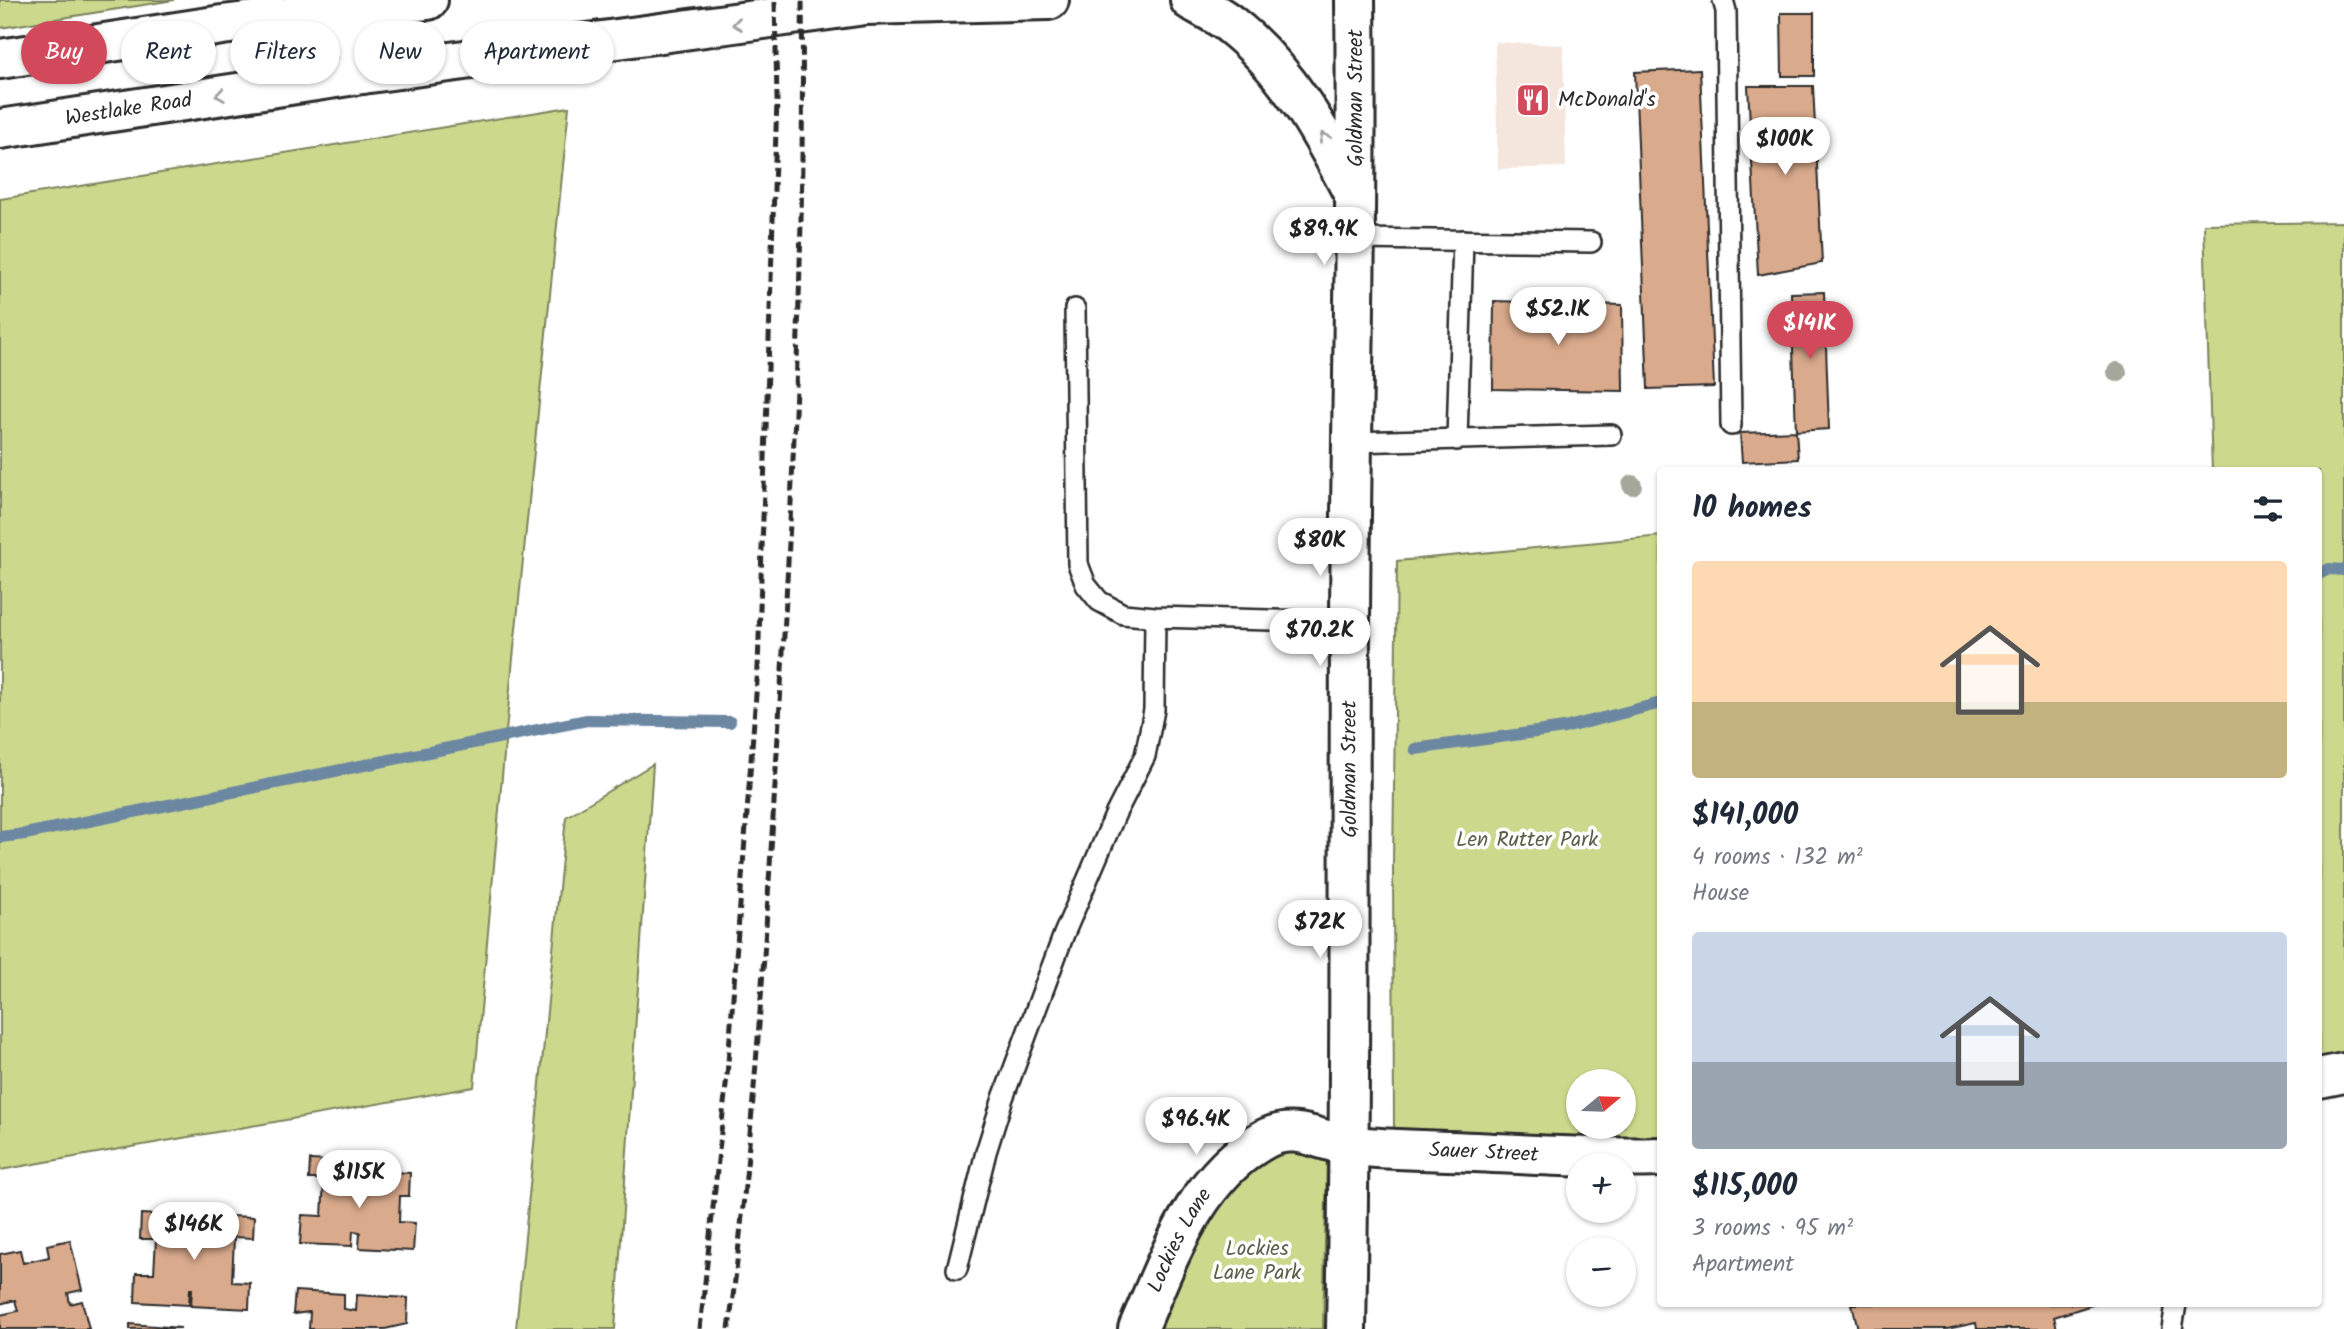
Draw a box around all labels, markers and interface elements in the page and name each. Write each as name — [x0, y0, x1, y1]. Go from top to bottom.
one-way arrow — [731, 16, 743, 31]
chip: Buy — [21, 21, 107, 84]
chip: Rent — [121, 21, 216, 84]
chip: Filters — [230, 21, 340, 84]
chip: New — [354, 21, 446, 84]
chip: Apartment — [460, 21, 614, 84]
street label: Goldman Street — [1340, 28, 1373, 167]
restaurant icon: McDonald's — [1514, 81, 1552, 119]
street label: Westlake Road — [63, 83, 195, 135]
place label: McDonald's — [1558, 84, 1656, 117]
one-way arrow — [214, 87, 226, 102]
pin: $100K — [1736, 118, 1834, 177]
text: $100K — [1756, 122, 1814, 158]
one-way arrow — [1319, 132, 1332, 144]
pin: $89.9K — [1267, 208, 1381, 267]
text: $89.9K — [1289, 212, 1359, 248]
pin: $52.1K — [1501, 288, 1615, 347]
text: $52.1K — [1526, 292, 1590, 328]
pin: $141K — [1761, 302, 1859, 361]
text: $141K — [1783, 306, 1837, 342]
text: 10 homes — [1692, 485, 1812, 533]
icon: filters — [2249, 490, 2287, 528]
pin: $80K — [1279, 518, 1361, 578]
text: $80K — [1294, 523, 1346, 559]
icon: home — [1927, 607, 2053, 733]
pin: $70.2K — [1263, 608, 1377, 668]
text: $70.2K — [1286, 613, 1354, 649]
street label: Goldman Street — [1333, 699, 1366, 838]
text: $141,000 — [1692, 792, 1798, 840]
park label: Len Rutter Park — [1456, 824, 1598, 857]
text: 4 rooms · 132 m² — [1692, 840, 1863, 876]
text: House — [1692, 876, 1749, 912]
pin: $72K — [1279, 900, 1361, 960]
text: $72K — [1294, 905, 1346, 941]
icon: home — [1927, 978, 2053, 1104]
north arrow — [1566, 1069, 1636, 1139]
map controls — [1566, 1069, 1636, 1307]
pin: $96.4K — [1139, 1098, 1253, 1157]
text: $96.4K — [1161, 1102, 1231, 1138]
street label: Sauer Street — [1429, 1134, 1540, 1172]
pin: $115K — [310, 1150, 408, 1210]
button: + — [1566, 1153, 1636, 1223]
text: $115K — [333, 1155, 386, 1191]
text: $115,000 — [1692, 1163, 1797, 1211]
street label: Lockies Lane — [1139, 1181, 1221, 1298]
pin: $146K — [145, 1202, 243, 1262]
text: $146K — [164, 1207, 224, 1243]
text: 3 rooms · 95 m² — [1692, 1211, 1853, 1247]
park label: Lockies Lane Park — [1213, 1233, 1301, 1290]
button: − — [1566, 1237, 1636, 1307]
text: Apartment — [1692, 1247, 1794, 1283]

